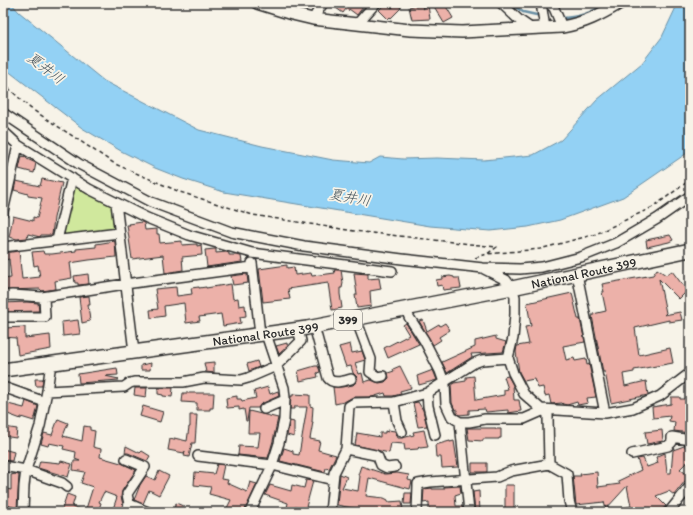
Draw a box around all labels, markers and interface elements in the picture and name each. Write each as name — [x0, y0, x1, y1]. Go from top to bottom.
water label: 夏井川 — [24, 49, 68, 88]
water label: 夏井川 — [328, 185, 372, 210]
street label: National Route 399 — [530, 255, 638, 292]
road number: 399 — [334, 310, 362, 330]
street label: National Route 399 — [211, 319, 320, 349]

